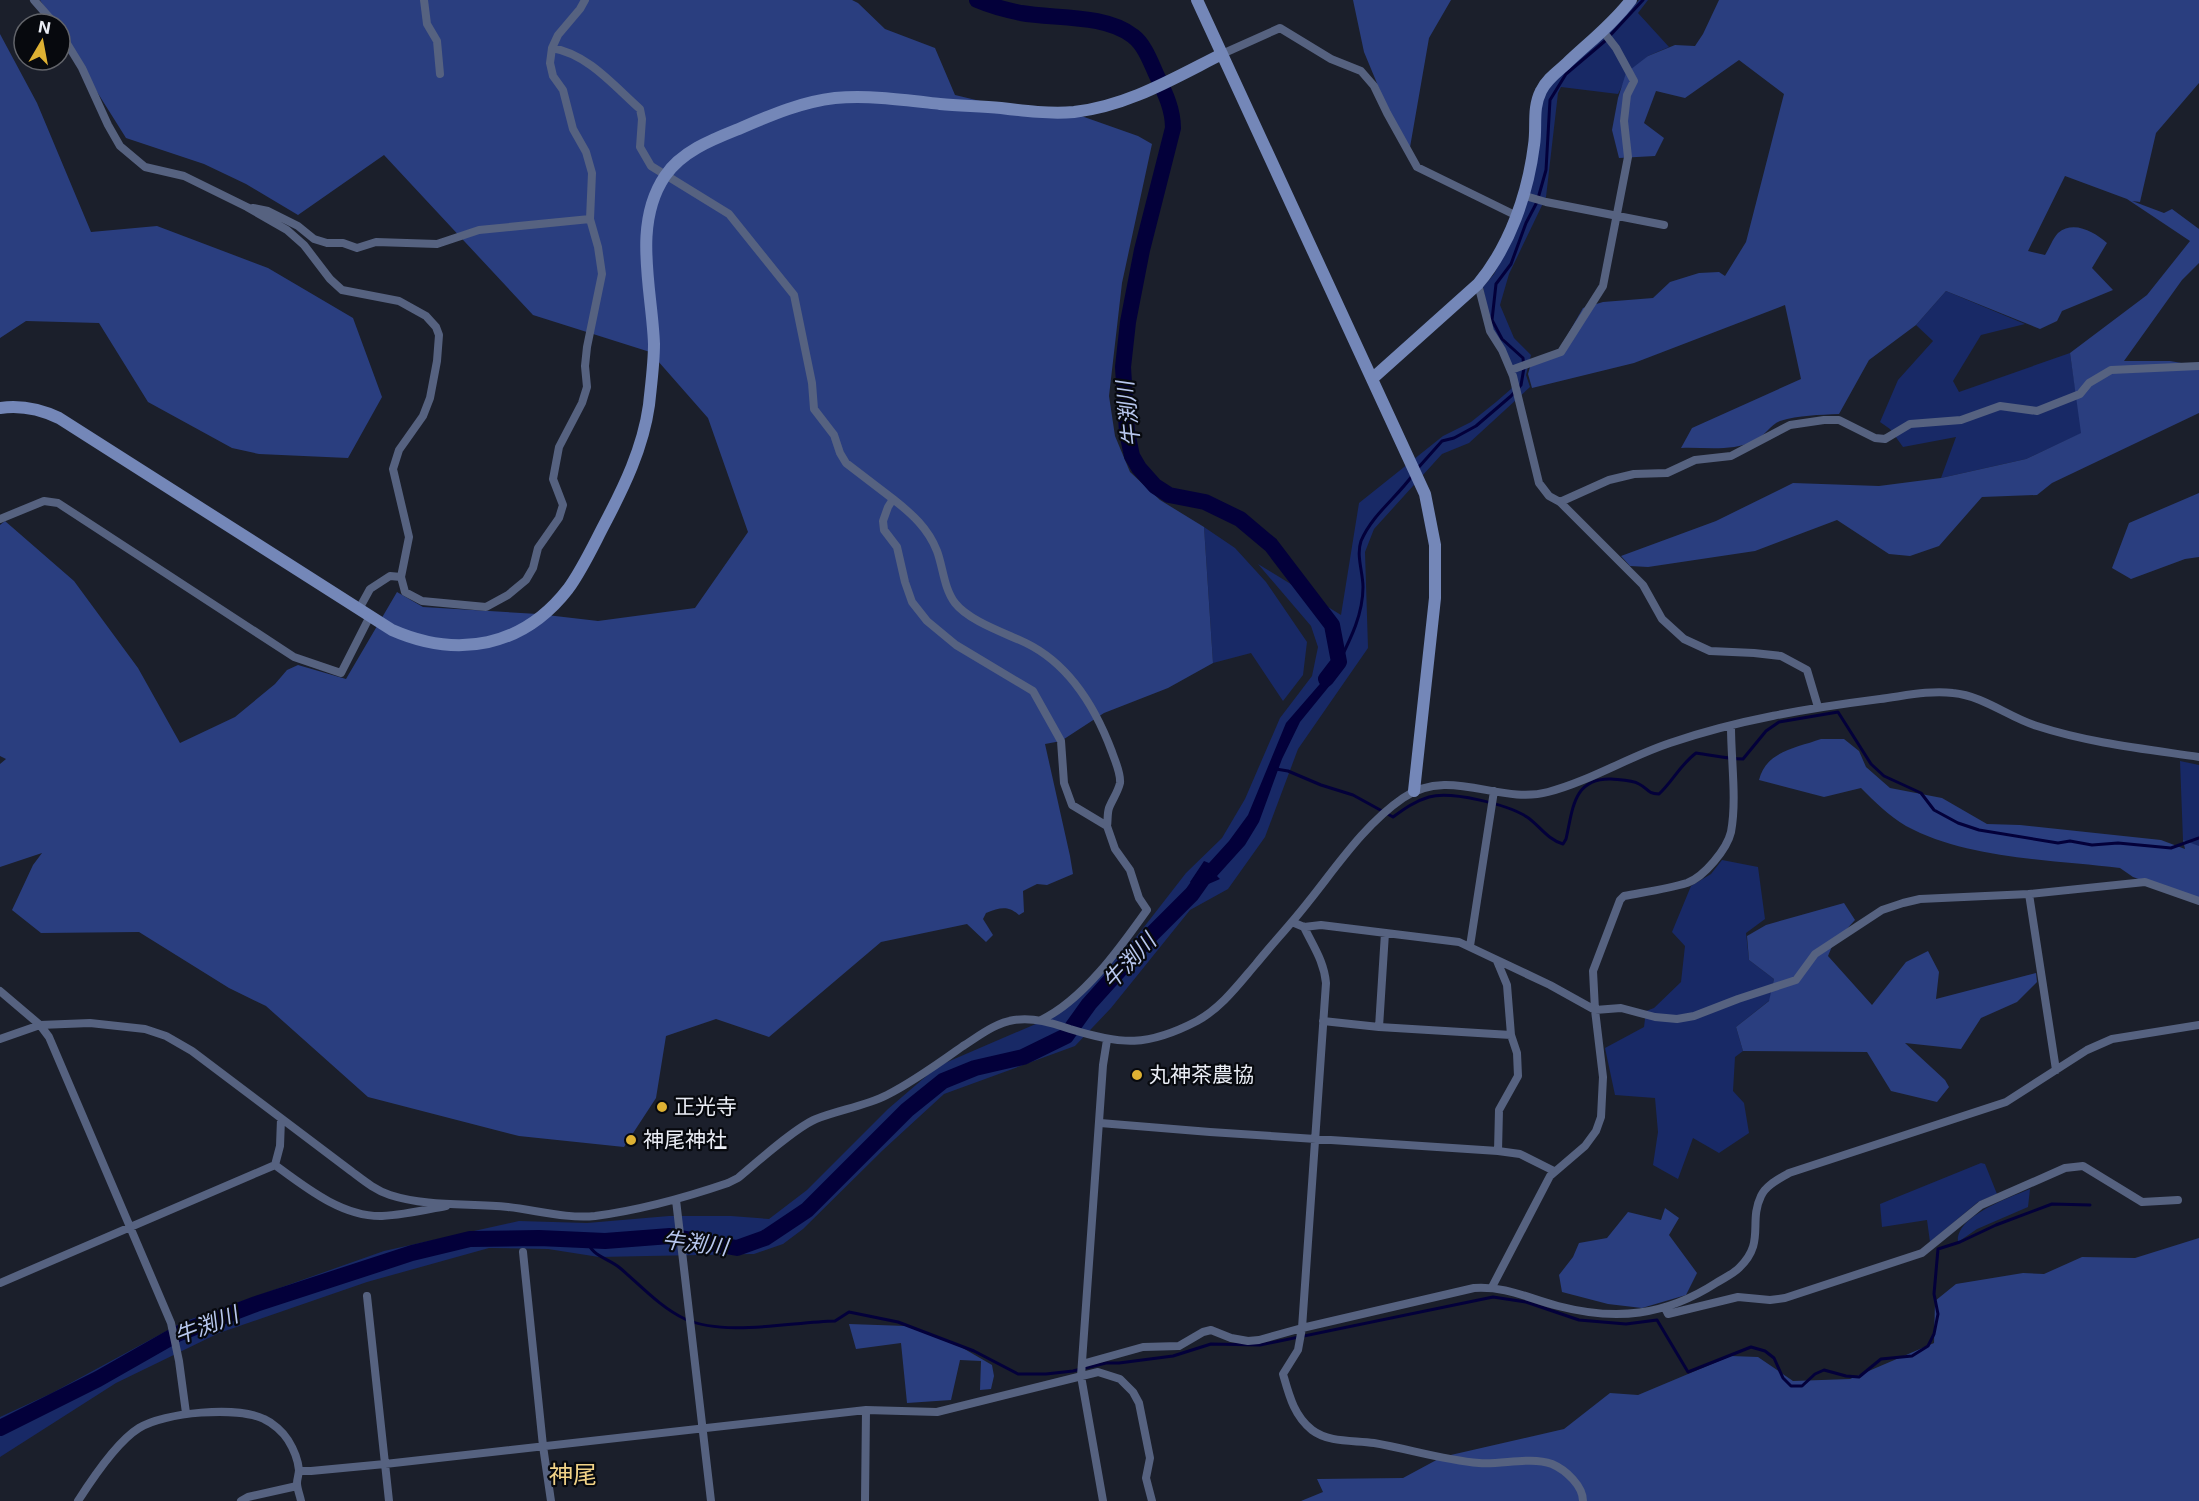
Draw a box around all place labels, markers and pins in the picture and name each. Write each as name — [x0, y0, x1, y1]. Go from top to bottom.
place label: 丸神茶農協 — [1149, 1062, 1254, 1087]
marker: 丸神茶農協 — [1130, 1068, 1144, 1082]
place label: 正光寺 — [674, 1094, 737, 1119]
marker: 正光寺 — [655, 1100, 669, 1114]
place label: 神尾神社 — [643, 1127, 727, 1152]
marker: 神尾神社 — [624, 1133, 638, 1147]

